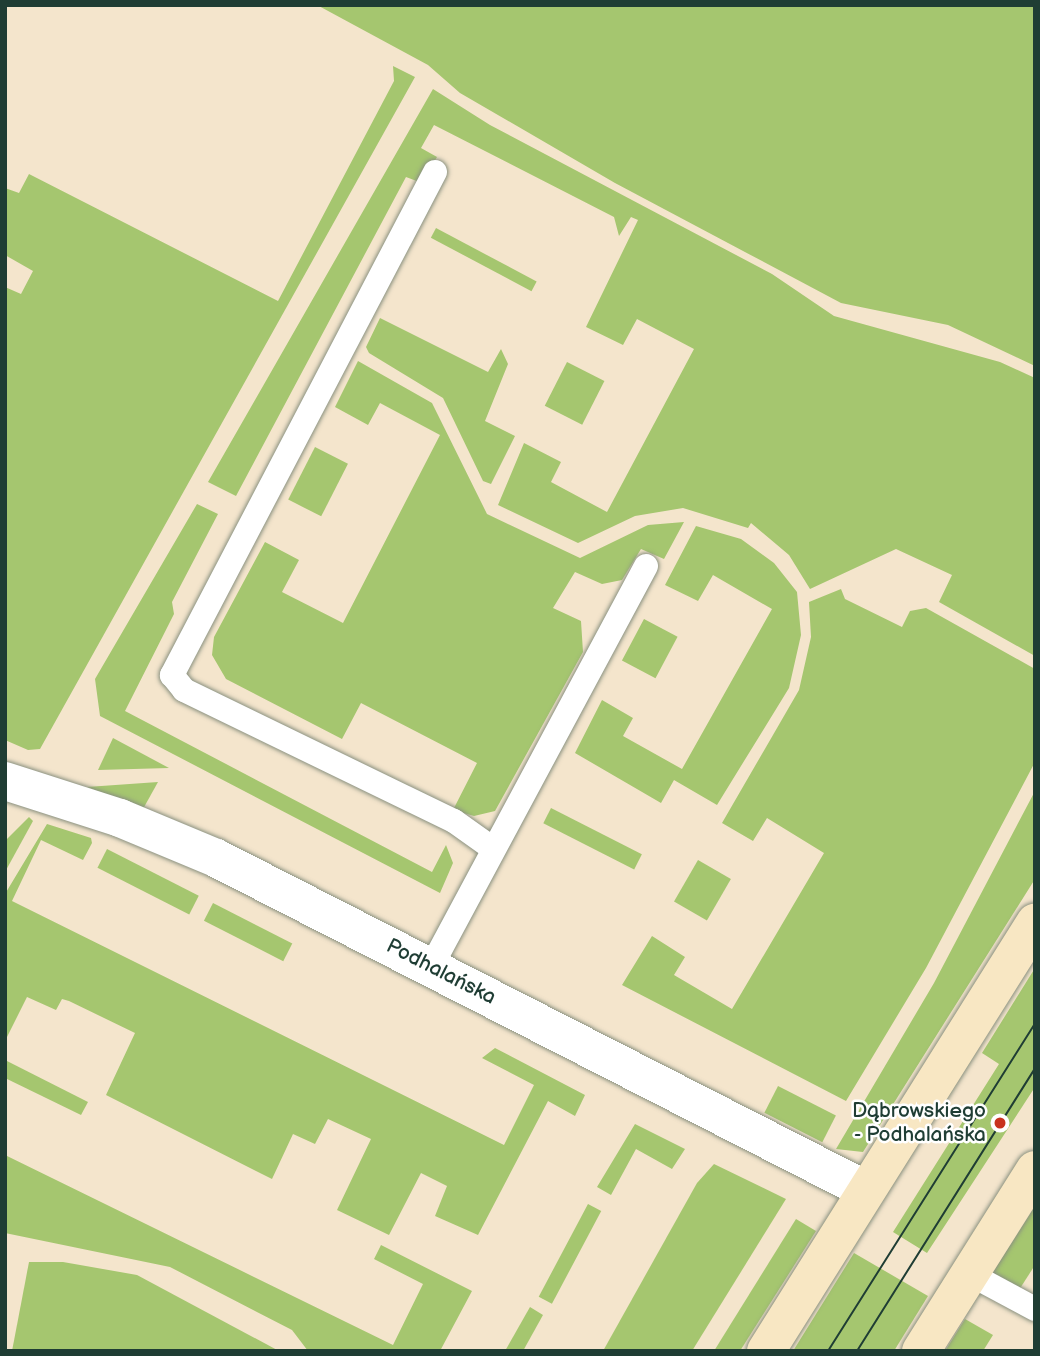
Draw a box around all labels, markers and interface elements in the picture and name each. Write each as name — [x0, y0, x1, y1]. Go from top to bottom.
street label: Podhalańska — [382, 934, 500, 1010]
place label: Dąbrowskiego - Podhalańska — [852, 1098, 986, 1148]
marker: Dąbrowskiego - Podhalańska — [992, 1115, 1008, 1131]

